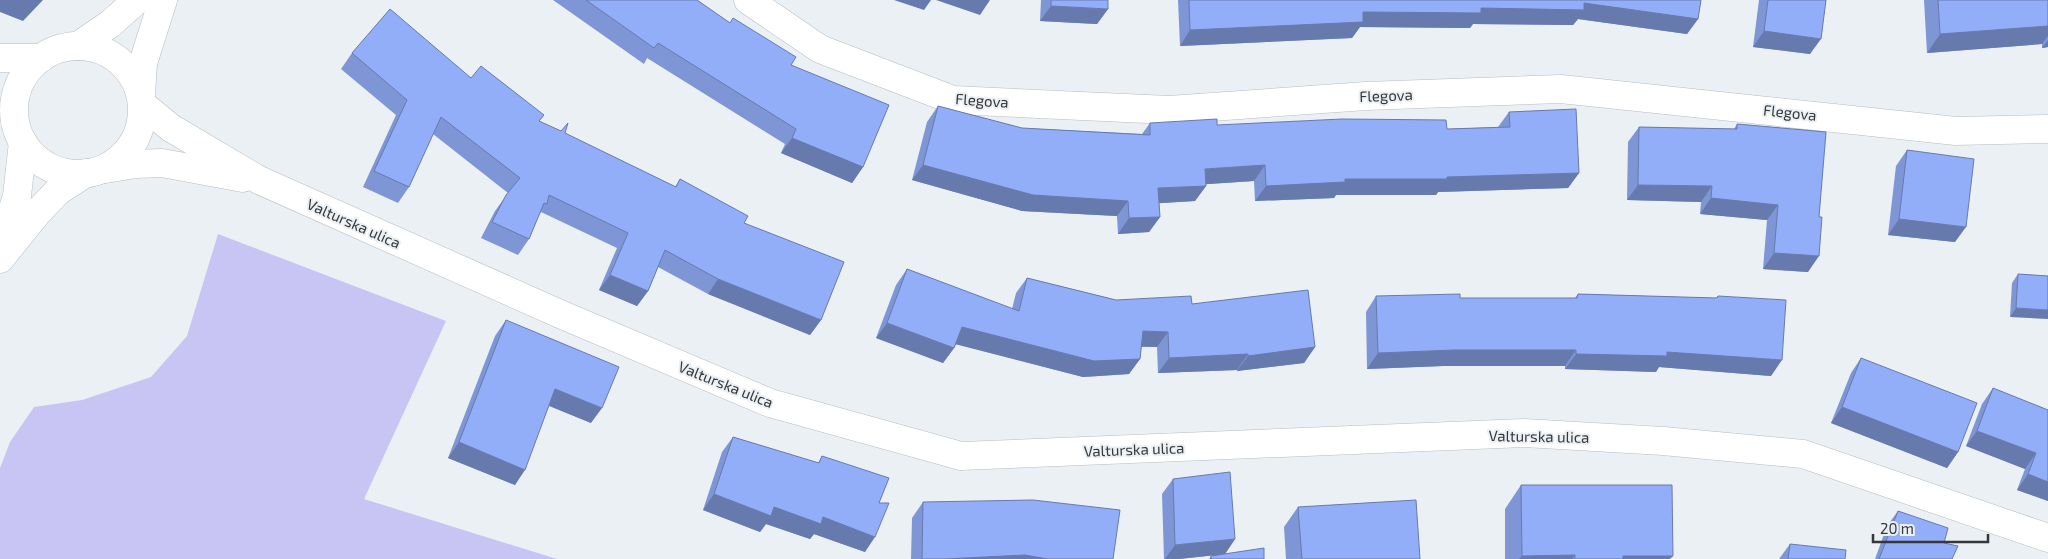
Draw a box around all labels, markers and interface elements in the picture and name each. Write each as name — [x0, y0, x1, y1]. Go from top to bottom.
street label: Flegova — [1359, 85, 1413, 105]
street label: Flegova — [955, 89, 1009, 111]
street label: Flegova — [1762, 100, 1818, 124]
street label: Valturska ulica — [304, 194, 404, 252]
street label: Valturska ulica — [676, 357, 776, 411]
street label: Valturska ulica — [1488, 426, 1590, 446]
street label: Valturska ulica — [1083, 438, 1185, 460]
scale bar — [1873, 512, 1988, 544]
text: 20 m — [1880, 519, 1914, 537]

